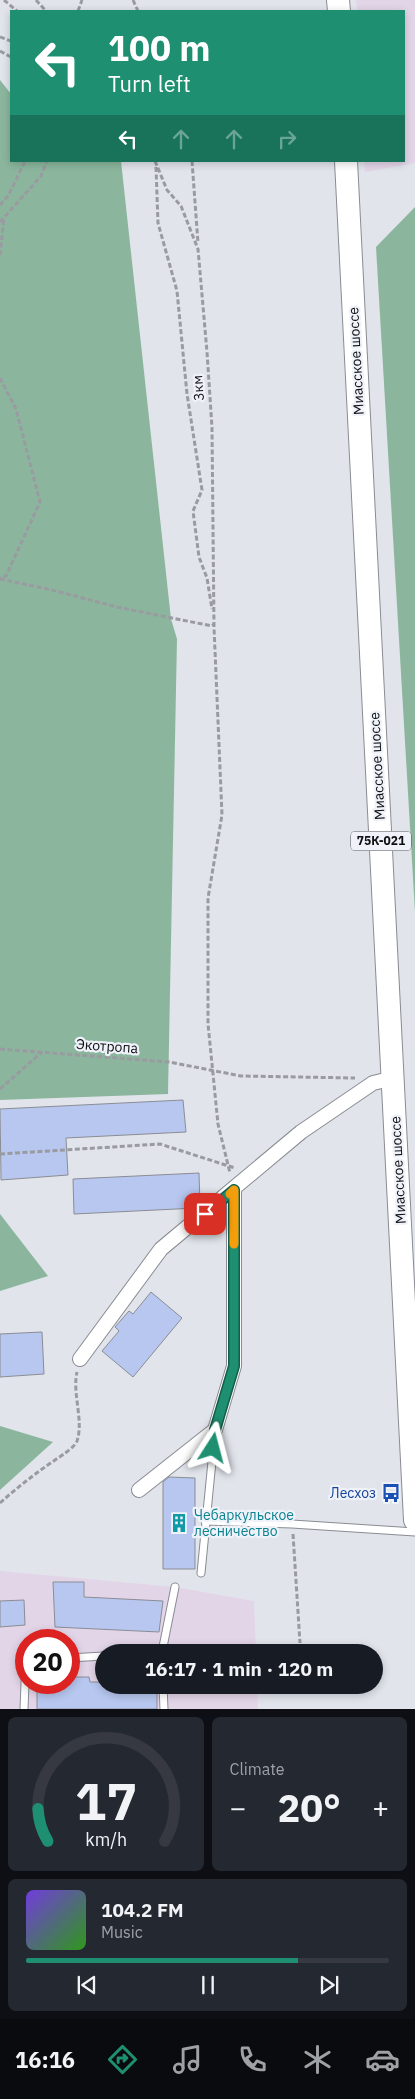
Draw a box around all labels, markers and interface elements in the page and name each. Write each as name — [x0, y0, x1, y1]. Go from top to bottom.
text: 100 m — [108, 25, 211, 71]
icon: left — [25, 30, 90, 95]
text: Turn left — [108, 69, 191, 98]
icon: left — [114, 125, 142, 153]
icon: ahead — [167, 125, 195, 153]
icon: ahead — [220, 125, 248, 153]
icon: right — [273, 125, 301, 153]
street label: Миасское шоссе — [344, 306, 368, 415]
street label: 3км — [188, 374, 208, 402]
street label: Миасское шоссе — [365, 711, 389, 820]
road number: 75К-021 — [351, 831, 411, 850]
street label: Экотропа — [75, 1035, 139, 1057]
street label: Миасское шоссе — [386, 1115, 410, 1224]
pin — [184, 1193, 226, 1235]
icon: arrive — [191, 1200, 219, 1228]
position arrow — [186, 1421, 238, 1473]
bus stop icon: Лесхоз — [380, 1482, 402, 1504]
place label: Лесхоз — [330, 1484, 376, 1502]
place label: Чебаркульское лесничество — [194, 1506, 294, 1540]
building icon: Чебаркульское лесничество — [168, 1512, 190, 1534]
speed limit sign: 20 — [15, 1629, 80, 1694]
text: 16:17 · 1 min · 120 m — [145, 1657, 333, 1681]
text: Climate — [230, 1759, 285, 1779]
text: 17 — [75, 1767, 137, 1834]
text: 20° — [278, 1783, 341, 1832]
text: − — [230, 1789, 246, 1826]
text: + — [372, 1789, 389, 1826]
text: km/h — [85, 1828, 127, 1851]
text: 104.2 FM — [101, 1898, 184, 1922]
text: Music — [101, 1922, 143, 1942]
icon: previous — [73, 1971, 101, 1999]
icon: pause — [194, 1971, 222, 1999]
icon: next — [315, 1971, 343, 1999]
icon: directions — [105, 2042, 140, 2077]
icon: music — [170, 2042, 205, 2077]
icon: phone — [235, 2042, 270, 2077]
icon: climate — [300, 2042, 335, 2077]
icon: car — [365, 2042, 400, 2077]
text: 16:16 — [15, 2045, 75, 2074]

